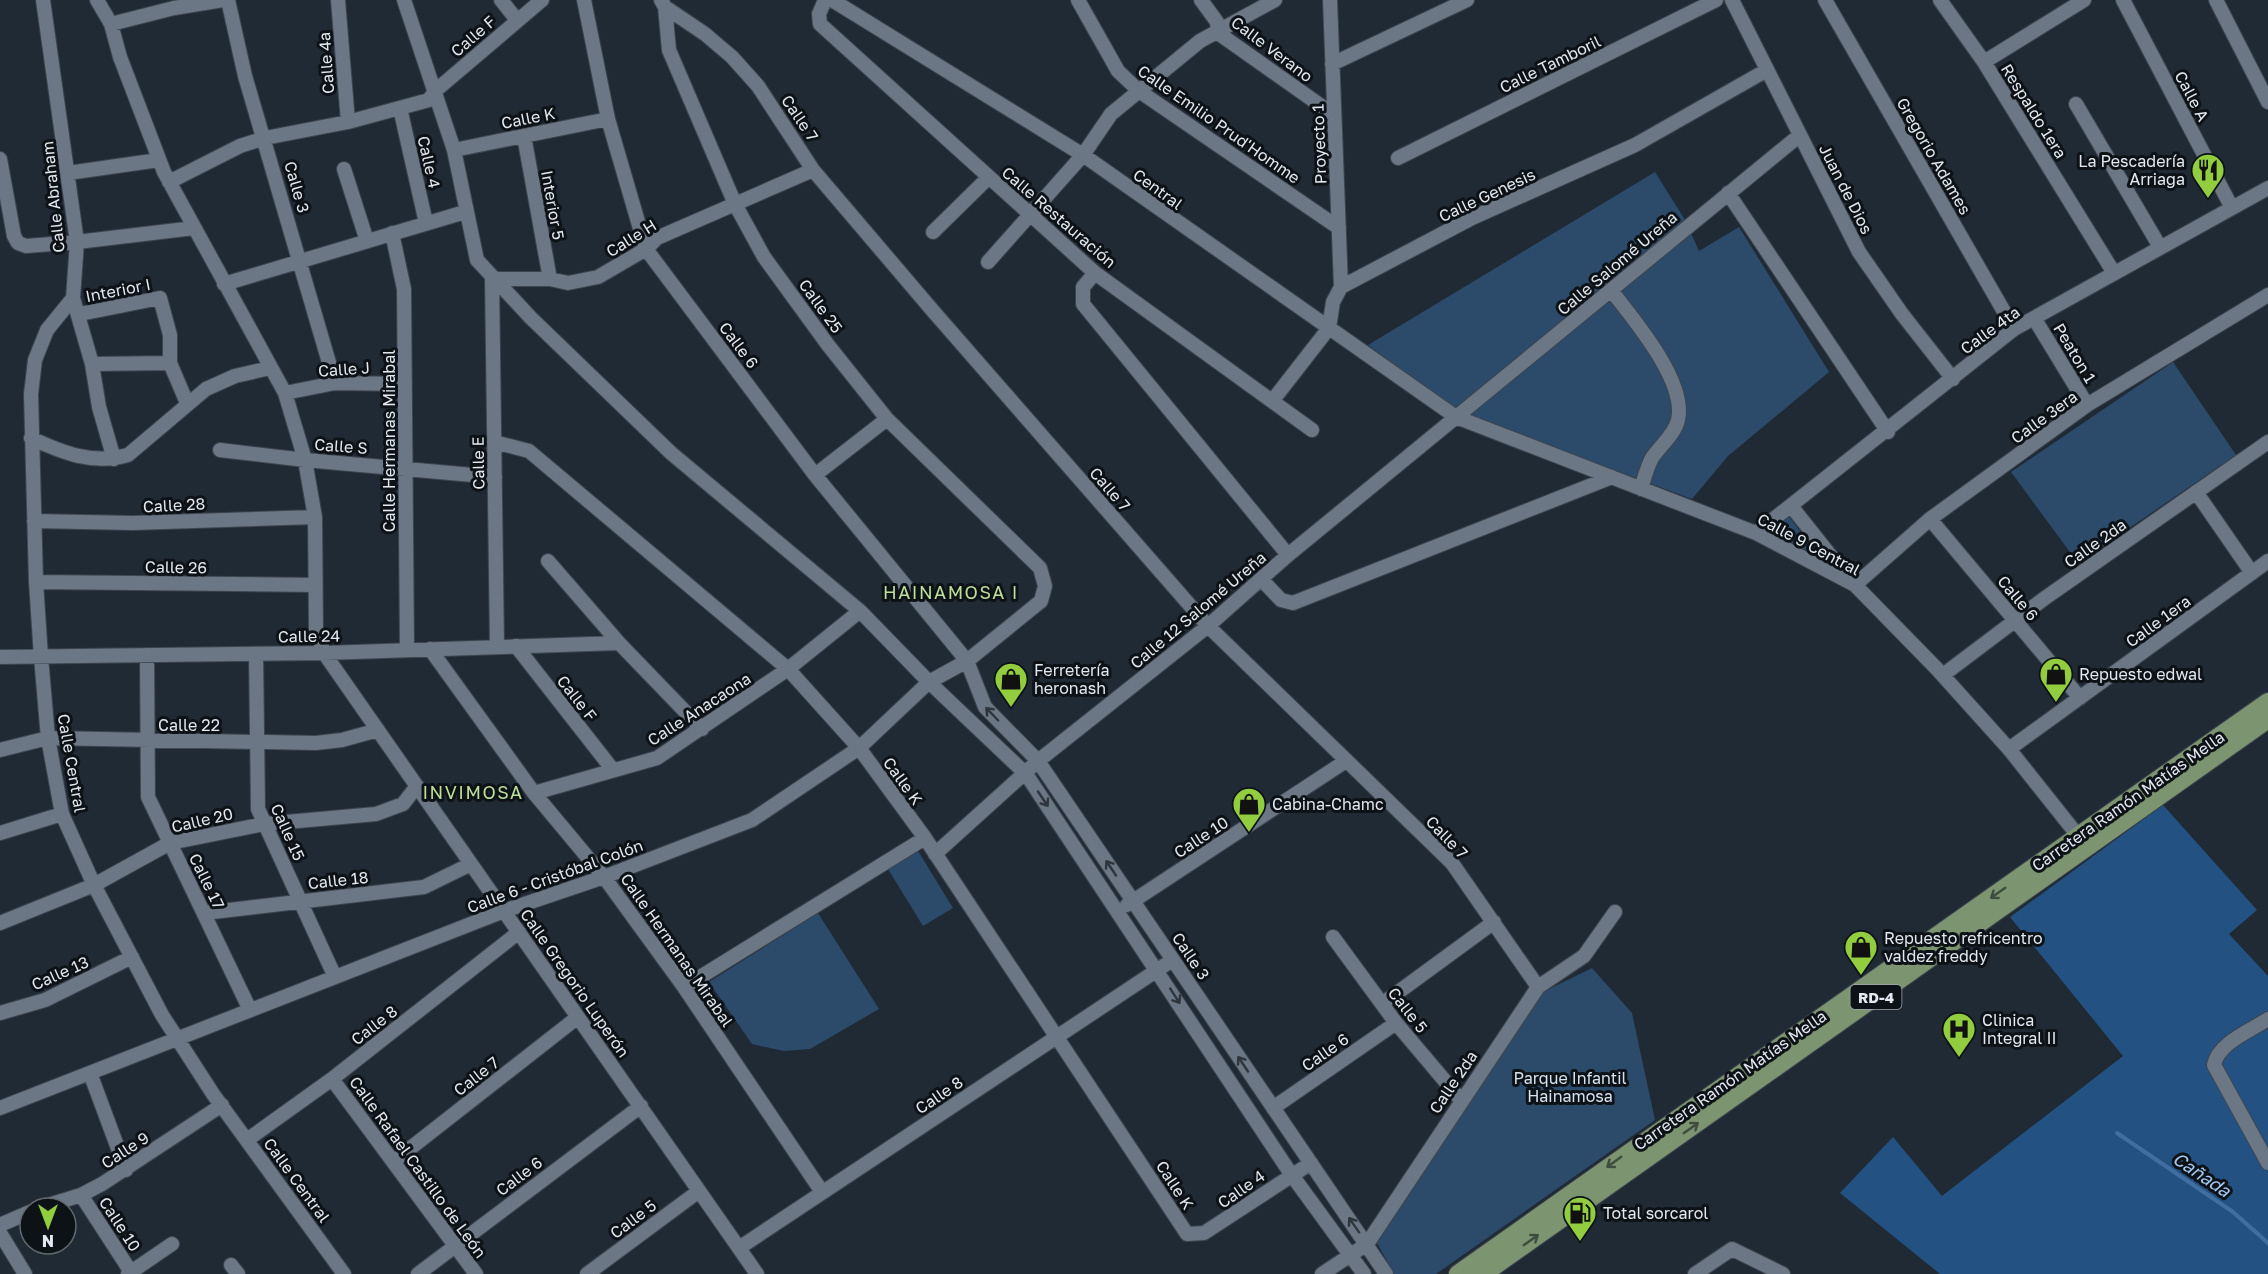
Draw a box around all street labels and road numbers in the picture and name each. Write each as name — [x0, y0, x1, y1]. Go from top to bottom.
street label: Calle F — [447, 11, 499, 61]
street label: Calle Verano — [1227, 12, 1317, 86]
street label: Calle 4a — [314, 31, 338, 95]
street label: Calle Tamboril — [1496, 31, 1604, 97]
street label: Calle Emilio Prud'Homme — [1134, 60, 1304, 188]
street label: Respaldo 1era — [1997, 60, 2071, 162]
street label: Calle A — [2170, 67, 2214, 125]
street label: Calle 7 — [777, 91, 823, 145]
street label: Gregorio Adames — [1892, 94, 1976, 218]
street label: Calle K — [499, 103, 557, 133]
street label: Proyecto 1 — [1308, 103, 1330, 184]
street label: Calle 4 — [413, 134, 445, 190]
street label: Calle Abraham — [37, 140, 69, 254]
street label: Juan de Dios — [1815, 141, 1877, 237]
street label: Calle 3 — [280, 159, 314, 215]
street label: Calle Restauración — [998, 162, 1120, 272]
street label: Central — [1129, 164, 1187, 214]
street label: Calle Genesis — [1436, 164, 1538, 226]
street label: Interior 5 — [537, 169, 569, 241]
street label: Calle Salomé Ureña — [1553, 207, 1681, 319]
street label: Calle H — [602, 215, 660, 261]
street label: Interior I — [84, 274, 152, 306]
street label: Calle 25 — [795, 275, 847, 337]
street label: Calle 4ta — [1956, 302, 2024, 358]
street label: Calle 6 — [715, 318, 763, 372]
street label: Peaton 1 — [2049, 320, 2101, 387]
street label: Calle Hermanas Mirabal — [379, 350, 399, 532]
street label: Calle J — [317, 357, 371, 381]
street label: Calle 3era — [2007, 386, 2081, 448]
street label: Calle S — [314, 434, 368, 458]
street label: Calle E — [468, 436, 488, 490]
street label: Calle 7 — [1085, 463, 1135, 515]
street label: Calle 28 — [142, 493, 206, 517]
street label: Calle 9 Central — [1754, 509, 1864, 579]
street label: Calle 2da — [2060, 514, 2130, 572]
street label: Calle 12 Salomé Ureña — [1126, 547, 1270, 673]
street label: Calle 26 — [145, 556, 207, 578]
street label: Calle 6 — [1993, 571, 2043, 625]
street label: Calle 1era — [2122, 591, 2194, 651]
street label: Calle 24 — [278, 625, 340, 647]
street label: Calle Anacaona — [644, 668, 754, 750]
street label: Calle F — [553, 671, 601, 725]
street label: Calle Central — [53, 712, 91, 814]
street label: Calle 22 — [158, 715, 220, 735]
street label: Carretera Ramón Matías Mella — [2028, 727, 2228, 875]
street label: Calle K — [879, 753, 927, 809]
street label: Calle 15 — [267, 800, 309, 864]
street label: Calle 20 — [169, 803, 235, 837]
street label: Calle 7 — [1422, 811, 1472, 863]
street label: Calle 10 — [1170, 812, 1232, 862]
street label: Calle 6 - Cristóbal Colón — [464, 835, 646, 917]
street label: Calle 17 — [185, 850, 229, 912]
street label: Calle 18 — [307, 867, 369, 893]
street label: Calle Hermanas Mirabal — [616, 869, 738, 1031]
street label: Calle Gregorio Luperón — [516, 905, 634, 1061]
street label: Calle 3 — [1168, 929, 1214, 983]
street label: Calle 13 — [28, 952, 92, 994]
street label: Calle 5 — [1384, 983, 1432, 1037]
road number: RD-4 — [1850, 985, 1902, 1009]
street label: Calle 8 — [347, 1001, 401, 1049]
street label: Carretera Ramón Matías Mella — [1630, 1006, 1830, 1154]
street label: Calle 6 — [1298, 1029, 1352, 1075]
street label: Calle 2da — [1425, 1047, 1481, 1117]
street label: Calle 7 — [449, 1052, 503, 1100]
street label: Calle Rafael Castillo de León — [345, 1072, 491, 1262]
street label: Calle 8 — [911, 1072, 967, 1118]
street label: Calle 9 — [97, 1127, 153, 1173]
street label: Calle Central — [260, 1134, 334, 1226]
street label: Calle 6 — [492, 1152, 546, 1200]
street label: Calle K — [1152, 1157, 1198, 1213]
street label: Calle 4 — [1214, 1166, 1268, 1212]
street label: Calle 10 — [95, 1193, 145, 1255]
street label: Calle 5 — [606, 1195, 660, 1243]

